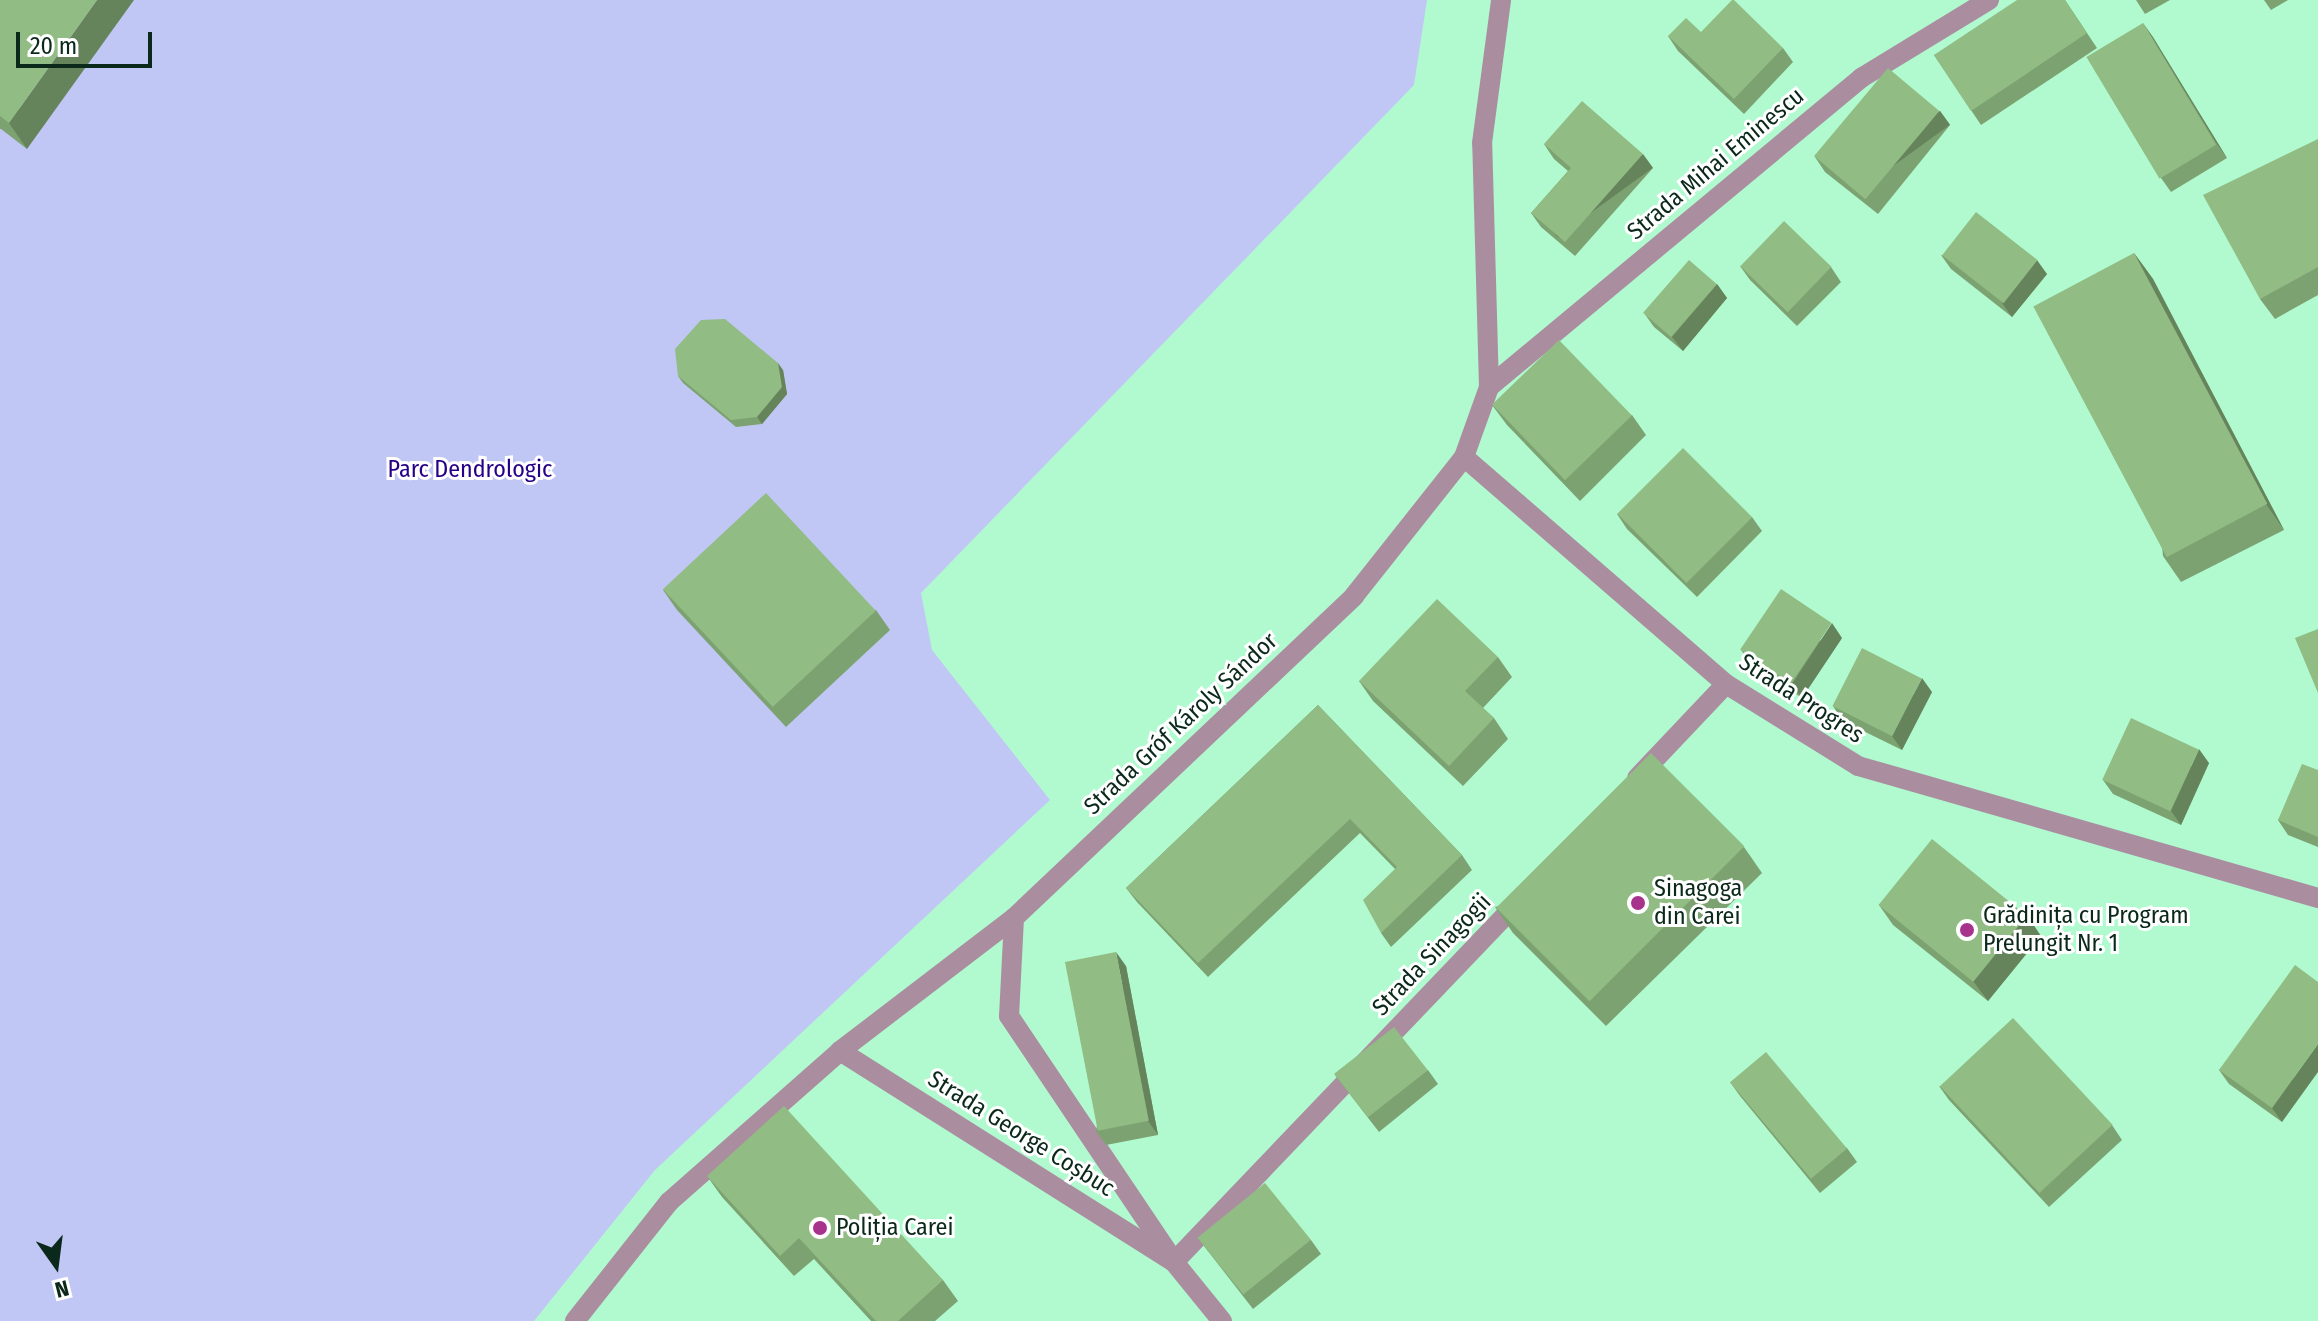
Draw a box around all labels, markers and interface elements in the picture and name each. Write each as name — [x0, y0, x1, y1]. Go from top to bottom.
scale bar — [20, 16, 156, 66]
text: 20 m — [30, 32, 77, 60]
street label: Strada Mihai Eminescu — [1622, 82, 1810, 246]
park label: Parc Dendrologic — [388, 456, 552, 484]
street label: Strada Gróf Károly Sándor — [1078, 627, 1284, 821]
street label: Strada Progres — [1733, 648, 1869, 750]
place label: Sinagoga din Carei — [1654, 875, 1742, 931]
street label: Strada Sinagogii — [1367, 888, 1497, 1022]
marker: Sinagoga din Carei — [1629, 894, 1647, 912]
place label: Grădinița cu Program Prelungit Nr. 1 — [1983, 902, 2189, 958]
marker: Grădinița cu Program Prelungit Nr. 1 — [1958, 921, 1976, 939]
street label: Strada George Coșbuc — [923, 1065, 1119, 1203]
place label: Poliția Carei — [836, 1214, 953, 1242]
marker: Poliția Carei — [811, 1219, 829, 1237]
north arrow — [16, 1225, 96, 1305]
text: N — [52, 1274, 72, 1303]

